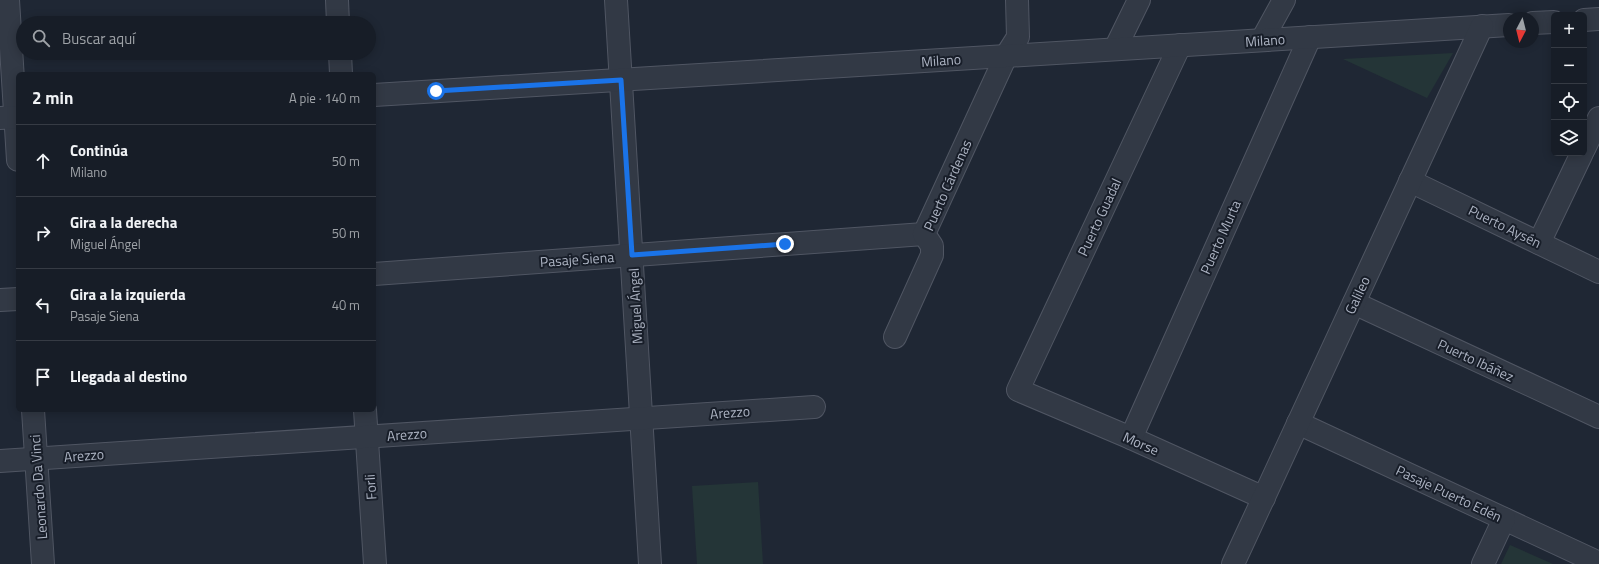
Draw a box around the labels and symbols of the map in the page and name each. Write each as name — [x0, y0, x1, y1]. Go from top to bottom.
north arrow — [1503, 12, 1539, 48]
street label: Milano — [1244, 28, 1286, 52]
street label: Milano — [920, 48, 962, 72]
route start — [427, 82, 445, 100]
street label: Puerto Cárdenas — [918, 136, 976, 234]
street label: Puerto Guadal — [1072, 175, 1126, 259]
street label: Puerto Murta — [1194, 197, 1246, 277]
street label: Puerto Aysén — [1465, 199, 1545, 253]
route end — [776, 235, 794, 253]
street label: Pasaje Siena — [539, 246, 615, 272]
street label: Miguel Ángel — [623, 267, 647, 345]
street label: Galileo — [1339, 273, 1375, 317]
street label: Puerto Ibáñez — [1434, 333, 1518, 387]
street label: Arezzo — [709, 400, 751, 424]
street label: Arezzo — [386, 422, 428, 446]
street label: Morse — [1120, 426, 1162, 460]
street label: Leonardo Da Vinci — [24, 434, 52, 540]
street label: Arezzo — [63, 443, 105, 467]
street label: Pasaje Puerto Edén — [1393, 459, 1505, 527]
street label: Forli — [359, 473, 381, 501]

